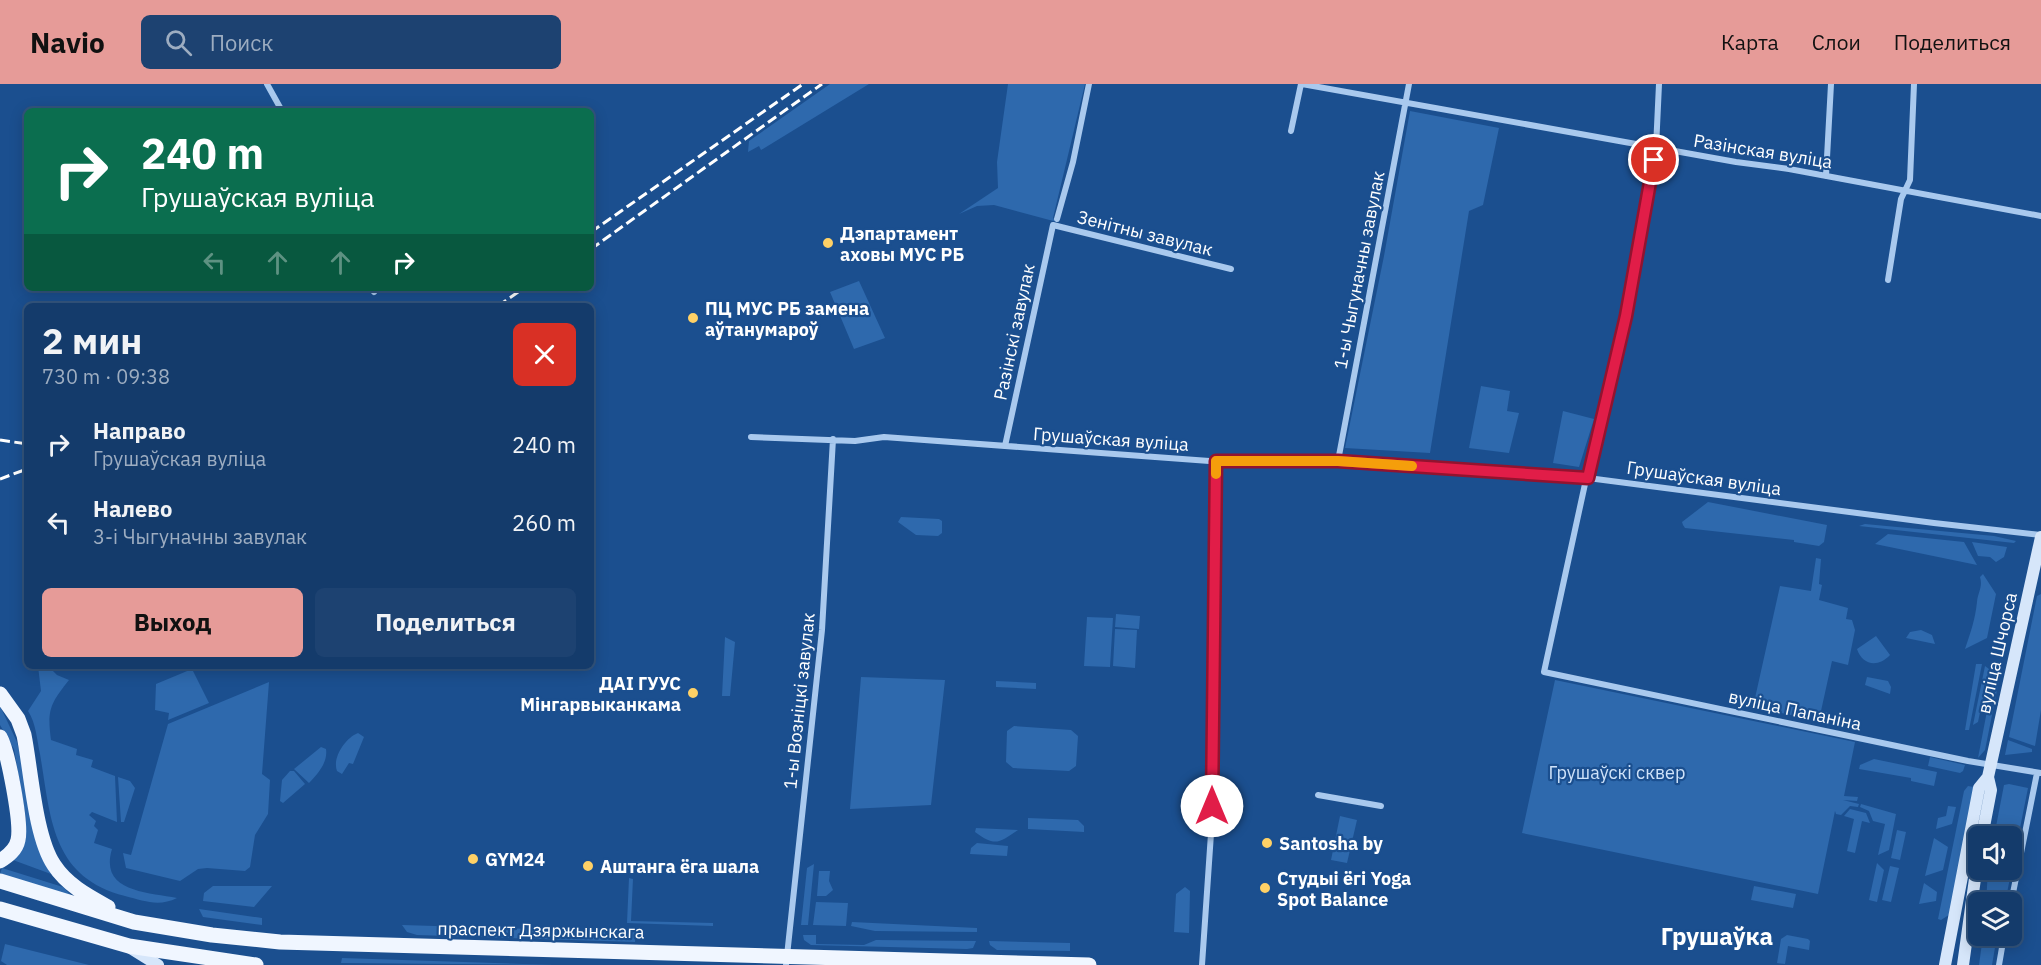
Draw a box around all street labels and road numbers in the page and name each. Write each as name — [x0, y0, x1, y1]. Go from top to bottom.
street label: Разінская вуліца — [1692, 129, 1835, 173]
street label: 1-ы Чыгуначны завулак — [1329, 169, 1390, 371]
street label: Зенітны завулак — [1075, 205, 1215, 261]
street label: Разінскі завулак — [988, 262, 1040, 402]
street label: Грушаўская вуліца — [1032, 422, 1190, 456]
street label: Грушаўская вуліца — [1625, 456, 1783, 500]
street label: вуліца Шчорса — [1972, 590, 2022, 716]
street label: 1-ы Возніцкі завулак — [778, 612, 820, 790]
street label: вуліца Папаніна — [1726, 685, 1864, 735]
street label: праспект Дзяржынскага — [437, 917, 645, 943]

